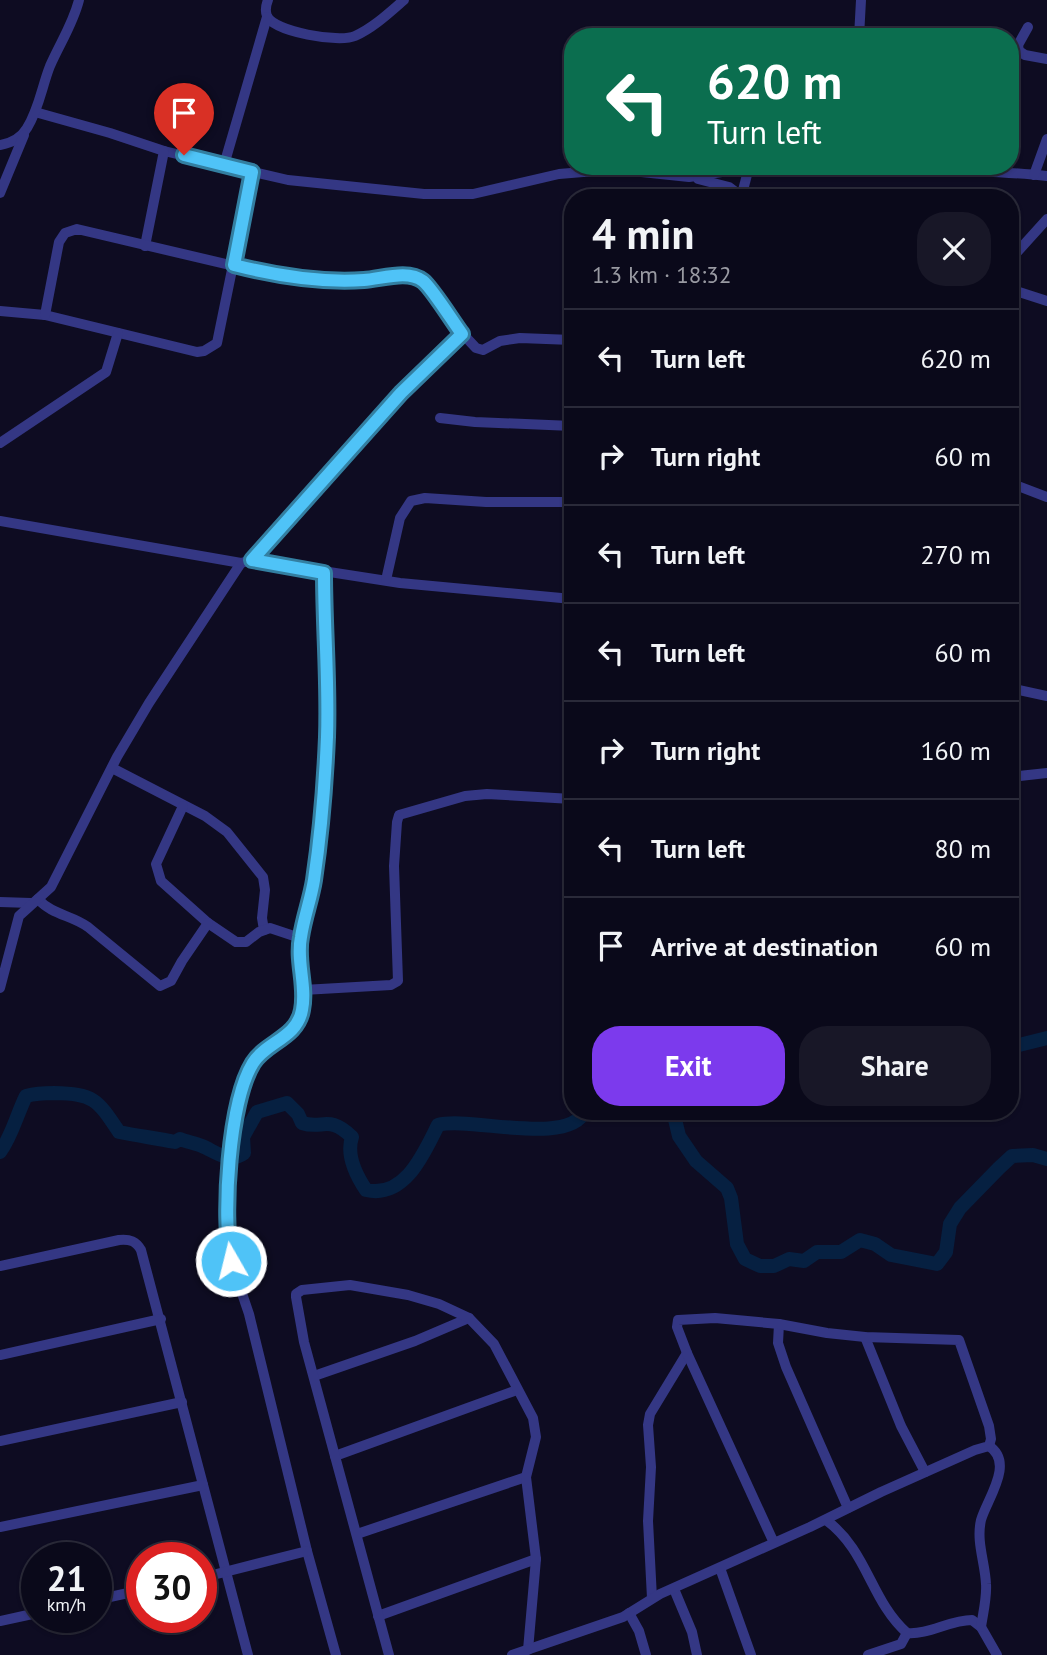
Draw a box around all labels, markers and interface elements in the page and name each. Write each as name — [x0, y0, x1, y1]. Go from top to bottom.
text: 620 m — [707, 49, 842, 113]
icon: left — [592, 56, 683, 147]
pin — [154, 83, 214, 155]
icon: arrive — [165, 94, 203, 132]
text: Turn left — [707, 111, 822, 153]
text: 4 min — [592, 206, 694, 261]
button: close — [917, 212, 991, 286]
text: 1.3 km · 18:32 — [592, 260, 731, 289]
icon: left — [592, 339, 630, 377]
text: Turn left — [651, 342, 745, 375]
text: 620 m — [920, 342, 991, 375]
icon: right — [592, 437, 630, 475]
text: Turn right — [651, 440, 760, 473]
text: 60 m — [935, 440, 991, 473]
icon: left — [592, 535, 630, 573]
text: Turn left — [651, 538, 745, 571]
text: 270 m — [920, 538, 991, 571]
icon: left — [592, 633, 630, 671]
text: Turn left — [651, 636, 745, 669]
text: 60 m — [935, 636, 991, 669]
icon: right — [592, 731, 630, 769]
text: Turn right — [651, 734, 760, 767]
text: 160 m — [920, 734, 991, 767]
icon: left — [592, 829, 630, 867]
text: Turn left — [651, 832, 745, 865]
text: 80 m — [935, 832, 991, 865]
icon: arrive — [592, 927, 630, 965]
text: Arrive at destination — [651, 930, 878, 963]
text: 60 m — [935, 930, 991, 963]
button: Exit — [592, 1026, 785, 1106]
button: Share — [799, 1026, 991, 1106]
position arrow — [194, 1224, 268, 1298]
speed limit sign: 30 — [126, 1542, 217, 1633]
text: 21 — [47, 1555, 86, 1601]
text: km/h — [47, 1593, 86, 1616]

